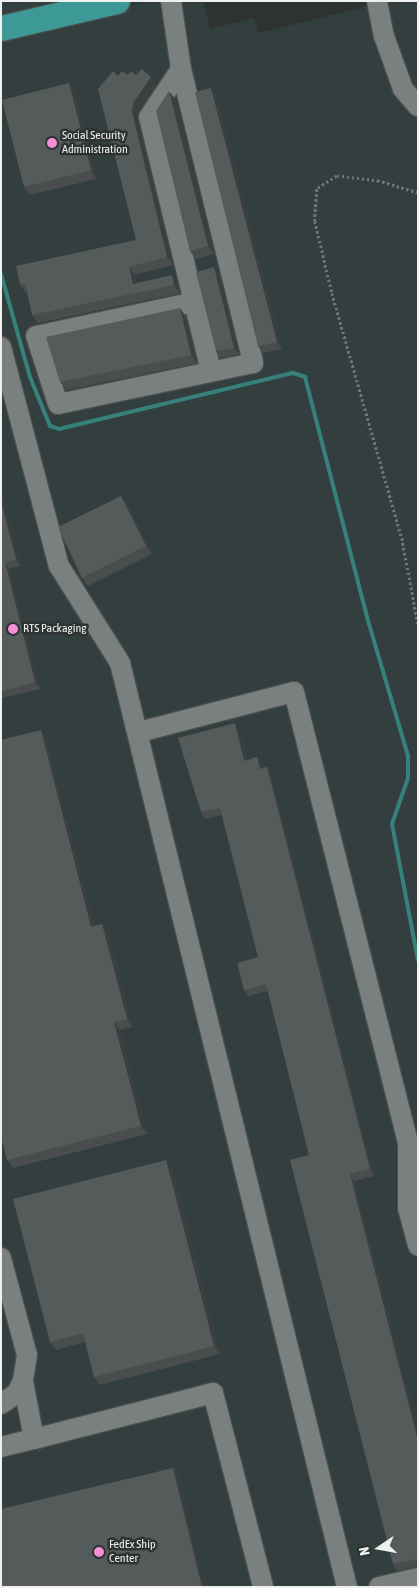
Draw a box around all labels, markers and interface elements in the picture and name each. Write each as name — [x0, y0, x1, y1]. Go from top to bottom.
place label: Social Security Administration — [62, 129, 128, 157]
marker: Social Security Administration — [46, 137, 58, 149]
place label: RTS Packaging — [23, 622, 86, 636]
marker: RTS Packaging — [7, 623, 19, 635]
north arrow — [354, 1523, 404, 1573]
place label: FedEx Ship Center — [109, 1538, 156, 1566]
text: N — [356, 1545, 373, 1557]
marker: FedEx Ship Center — [93, 1546, 105, 1558]

